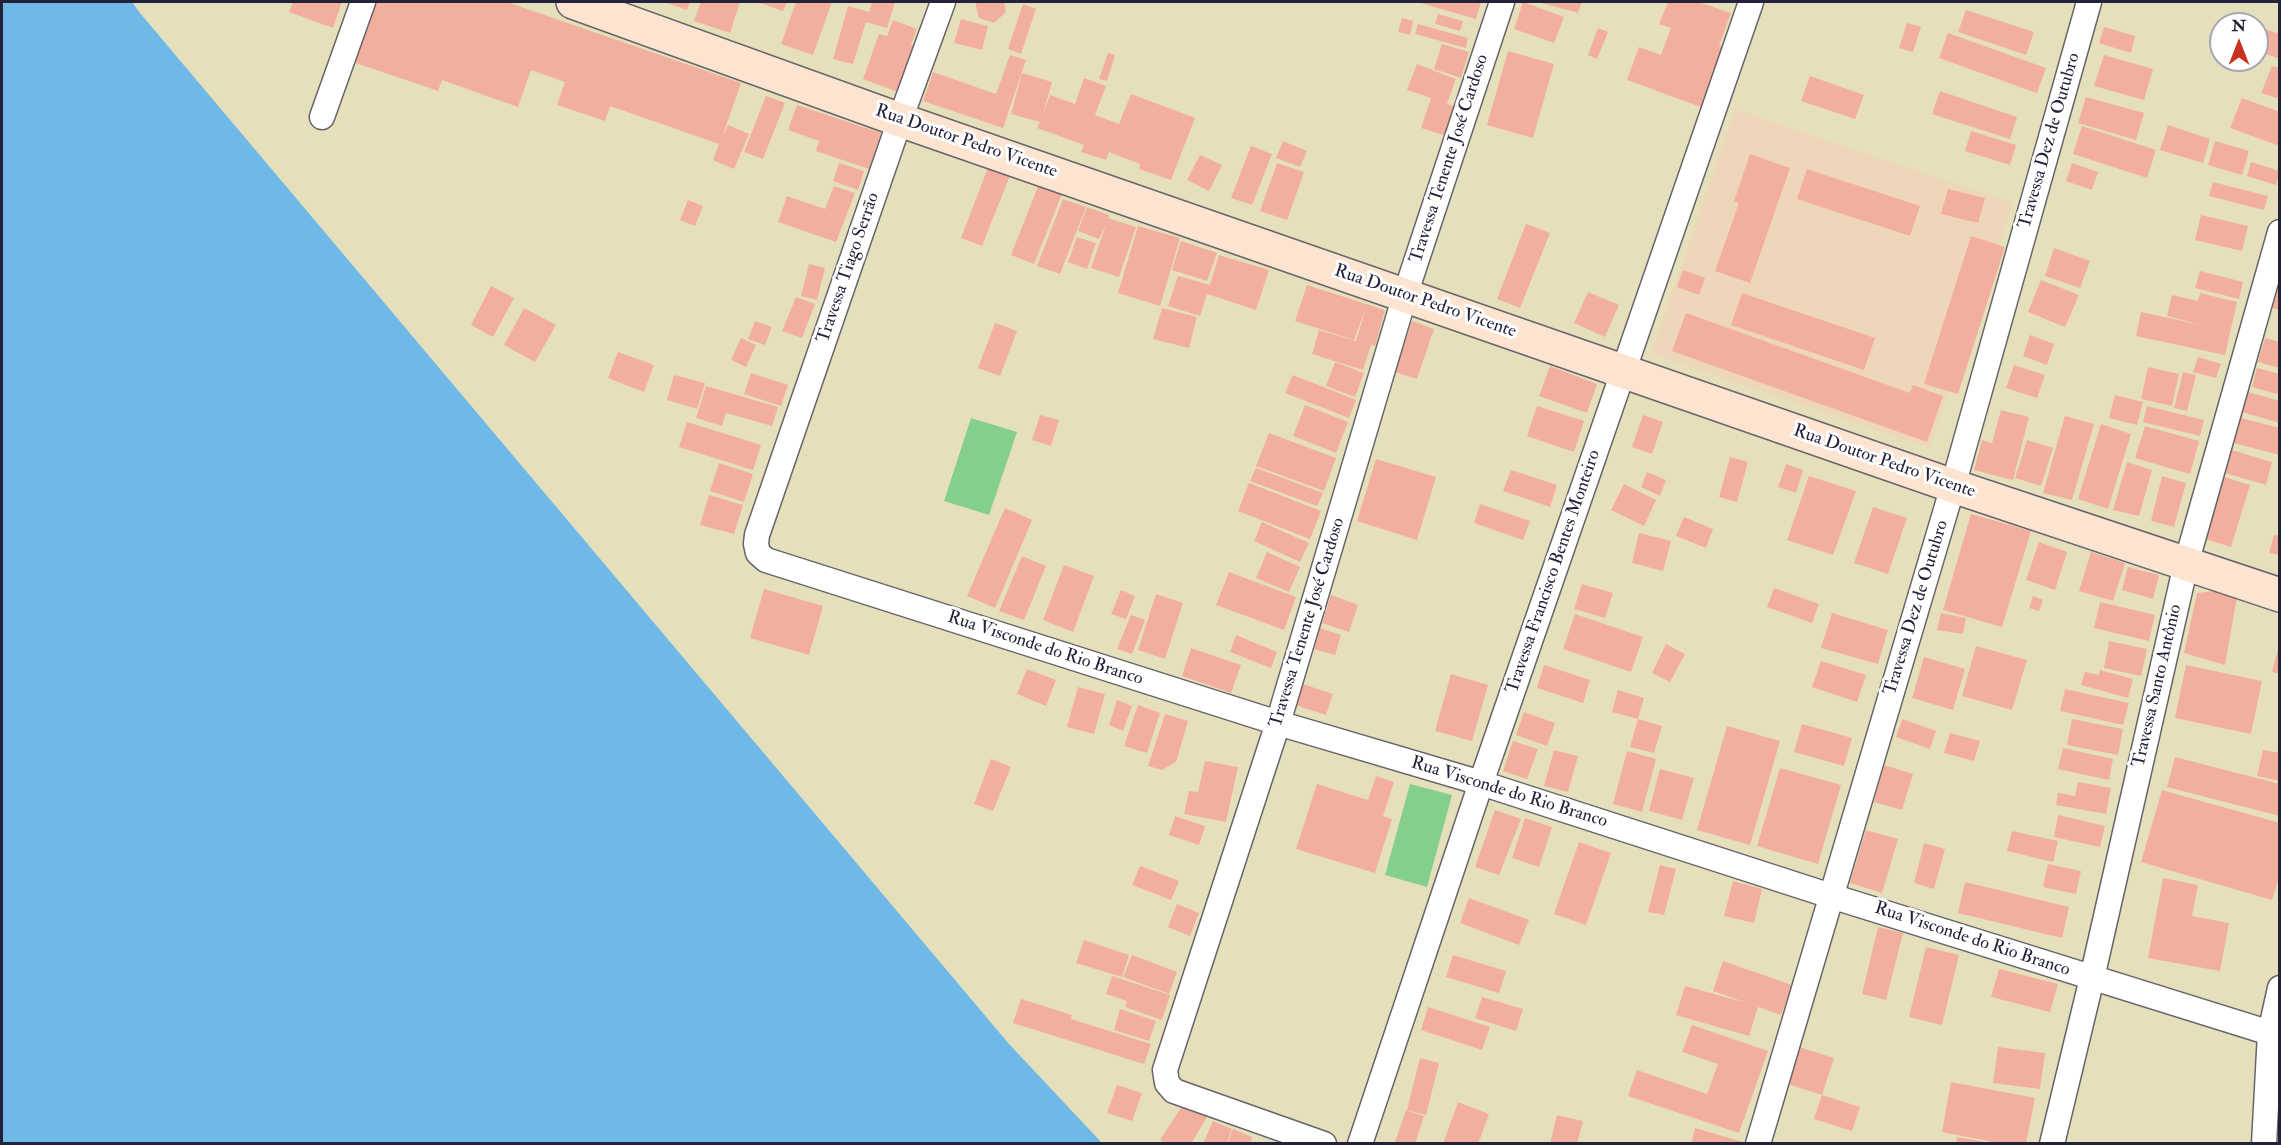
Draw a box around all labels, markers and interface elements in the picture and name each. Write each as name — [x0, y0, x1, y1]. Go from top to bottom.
north arrow — [2209, 12, 2269, 72]
text: N — [2232, 16, 2246, 36]
street label: Travessa Dez de Outubro — [2015, 51, 2085, 231]
street label: Travessa Tenente José Cardoso — [1406, 52, 1494, 266]
street label: Rua Doutor Pedro Vicente — [872, 101, 1060, 183]
street label: Travessa Tiago Serrão — [813, 190, 885, 346]
street label: Rua Doutor Pedro Vicente — [1331, 261, 1519, 343]
street label: Rua Doutor Pedro Vicente — [1790, 421, 1978, 503]
street label: Travessa Francisco Bentes Monteiro — [1502, 447, 1606, 697]
street label: Travessa Tenente José Cardoso — [1266, 516, 1350, 730]
street label: Travessa Dez de Outubro — [1880, 518, 1954, 698]
street label: Travessa Santo Antônio — [2129, 603, 2187, 769]
street label: Rua Visconde do Rio Branco — [944, 607, 1146, 691]
street label: Rua Visconde do Rio Branco — [1408, 753, 1610, 833]
street label: Rua Visconde do Rio Branco — [1871, 898, 2073, 982]

